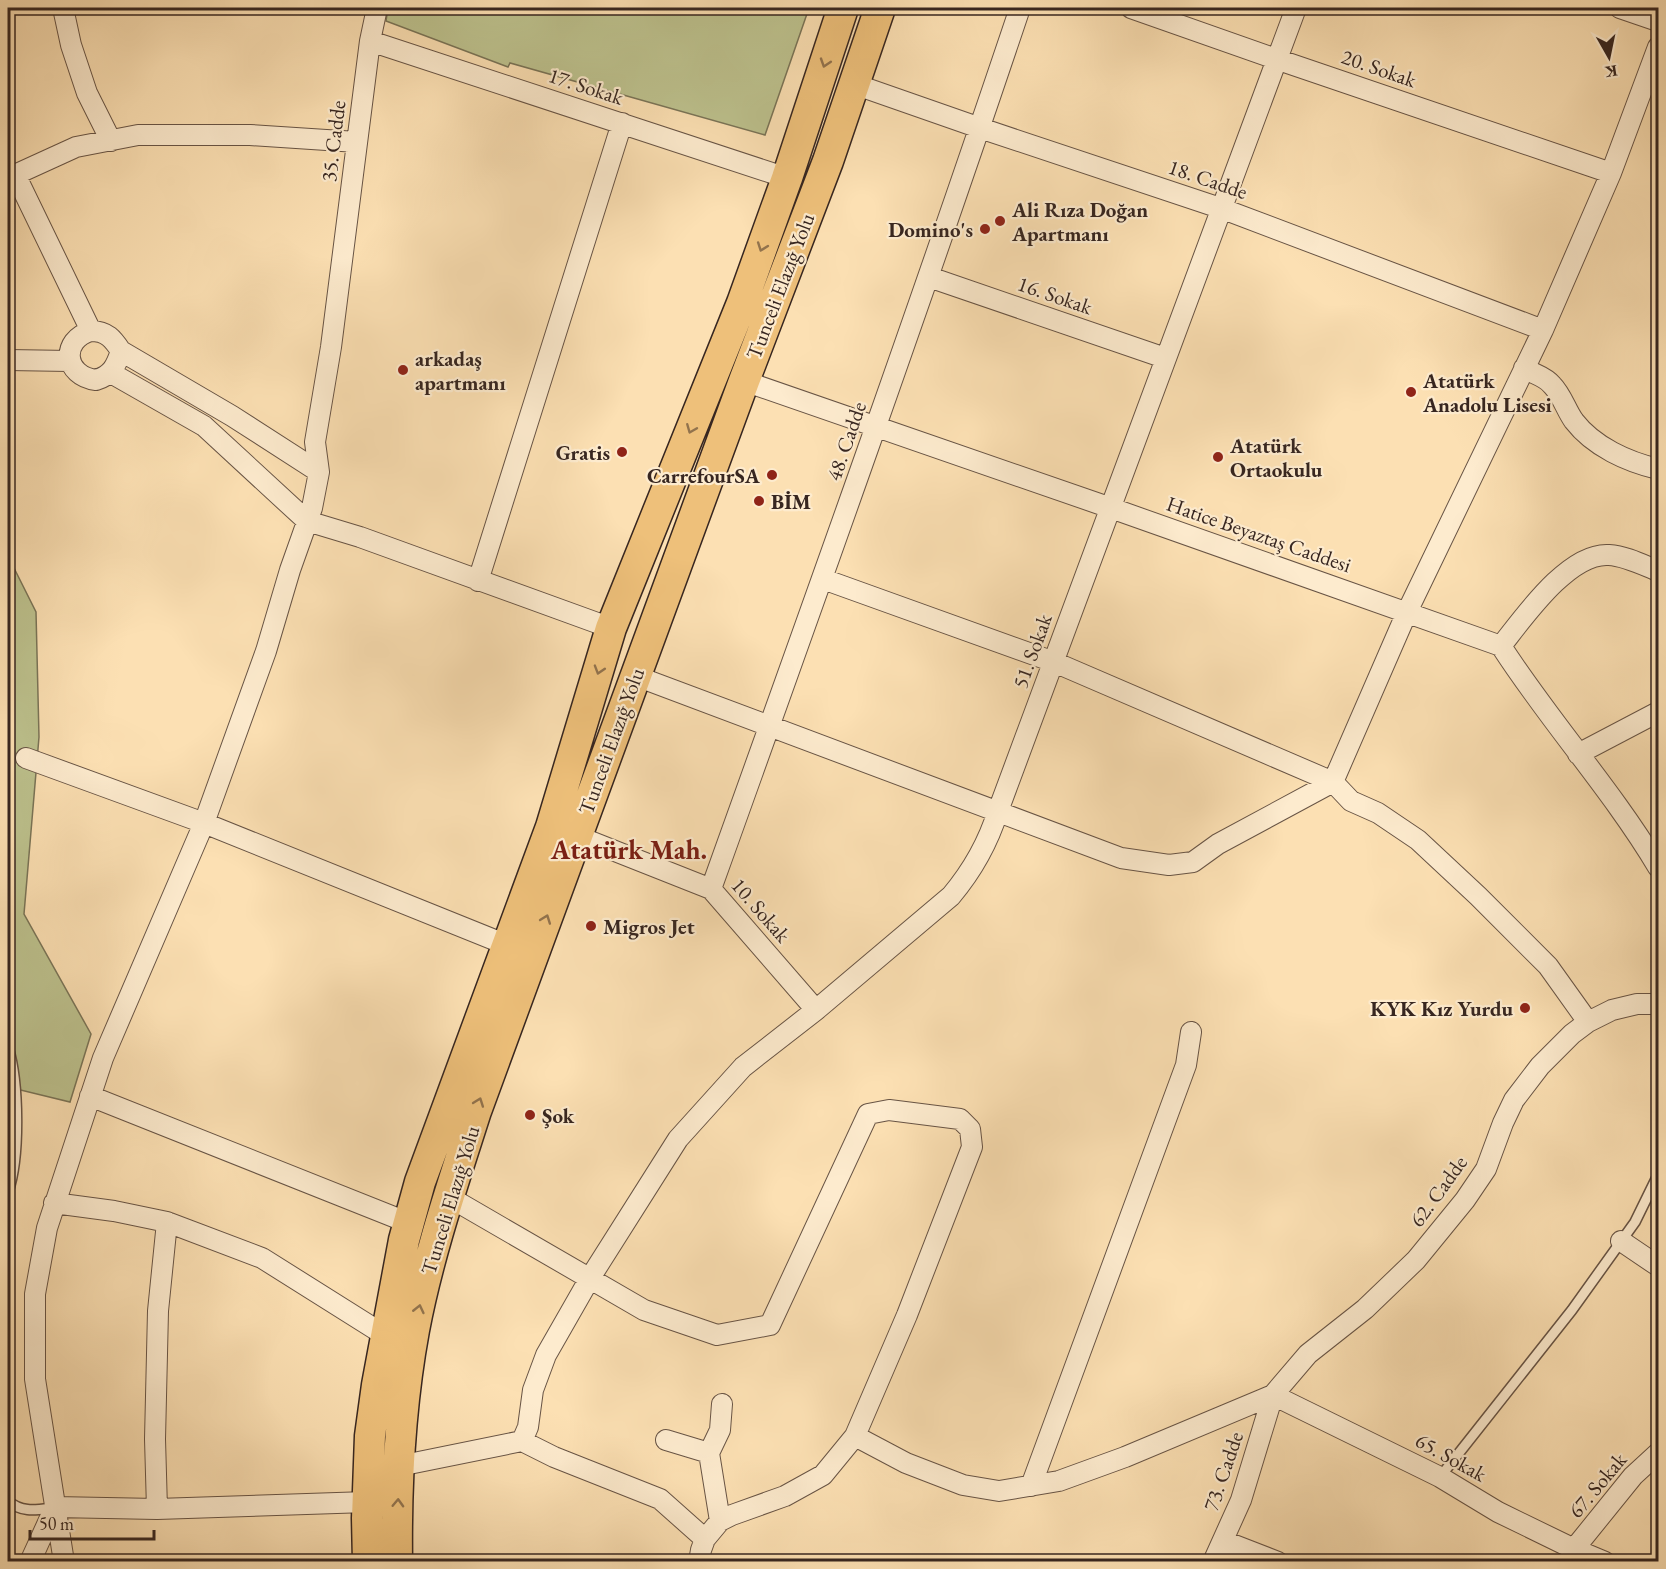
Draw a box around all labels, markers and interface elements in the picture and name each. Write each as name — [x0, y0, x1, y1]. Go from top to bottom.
north arrow — [1579, 27, 1639, 87]
street label: 20. Sokak — [1338, 43, 1421, 94]
one-way arrow — [820, 57, 832, 68]
text: K — [1603, 60, 1619, 83]
street label: 17. Sokak — [545, 61, 628, 111]
street label: 35. Cadde — [315, 99, 351, 183]
street label: 18. Cadde — [1165, 153, 1251, 205]
place label: Ali Rıza Doğan Apartmanı — [1011, 196, 1148, 247]
street label: Tunceli Elazığ Yolu — [740, 209, 820, 363]
marker: Ali Rıza Doğan Apartmanı — [993, 214, 1007, 228]
place label: Domino's — [888, 216, 973, 243]
marker: Domino's — [978, 222, 992, 236]
one-way arrow — [756, 242, 769, 252]
street label: 16. Sokak — [1014, 270, 1097, 321]
place label: arkadaş apartmanı — [415, 345, 506, 396]
marker: arkadaş apartmanı — [396, 363, 410, 377]
place label: Atatürk Anadolu Lisesi — [1422, 367, 1552, 418]
marker: Atatürk Anadolu Lisesi — [1404, 385, 1418, 399]
street label: 48. Cadde — [820, 398, 872, 484]
one-way arrow — [686, 423, 698, 434]
place label: Atatürk Ortaokulu — [1229, 432, 1323, 483]
place label: Gratis — [556, 439, 610, 466]
marker: Gratis — [615, 445, 629, 459]
marker: Atatürk Ortaokulu — [1211, 450, 1225, 464]
place label: CarrefourSA — [647, 462, 761, 489]
marker: CarrefourSA — [765, 468, 779, 482]
place label: BİM — [771, 488, 811, 515]
street label: Hatice Beyaztaş Caddesi — [1163, 490, 1355, 578]
marker: BİM — [752, 494, 766, 508]
street label: 51. Sokak — [1006, 609, 1058, 692]
street label: Tunceli Elazığ Yolu — [572, 664, 650, 818]
one-way arrow — [594, 664, 606, 675]
district label: Atatürk Mah. — [550, 832, 707, 867]
street label: 10. Sokak — [726, 872, 797, 949]
place label: Migros Jet — [603, 913, 695, 940]
one-way arrow — [539, 914, 551, 925]
marker: Migros Jet — [584, 919, 598, 933]
place label: KYK Kız Yurdu — [1370, 995, 1513, 1022]
marker: KYK Kız Yurdu — [1518, 1001, 1532, 1015]
one-way arrow — [472, 1097, 485, 1108]
place label: Şok — [542, 1102, 575, 1129]
marker: Şok — [523, 1108, 537, 1122]
street label: Tunceli Elazığ Yolu — [415, 1122, 485, 1278]
street label: 62. Cadde — [1403, 1150, 1473, 1232]
one-way arrow — [411, 1305, 424, 1315]
street label: 65. Sokak — [1411, 1426, 1492, 1488]
street label: 73. Cadde — [1197, 1428, 1249, 1514]
street label: 67. Sokak — [1562, 1446, 1633, 1523]
one-way arrow — [391, 1499, 404, 1508]
scale bar — [30, 1503, 154, 1541]
text: 50 m — [39, 1512, 74, 1535]

